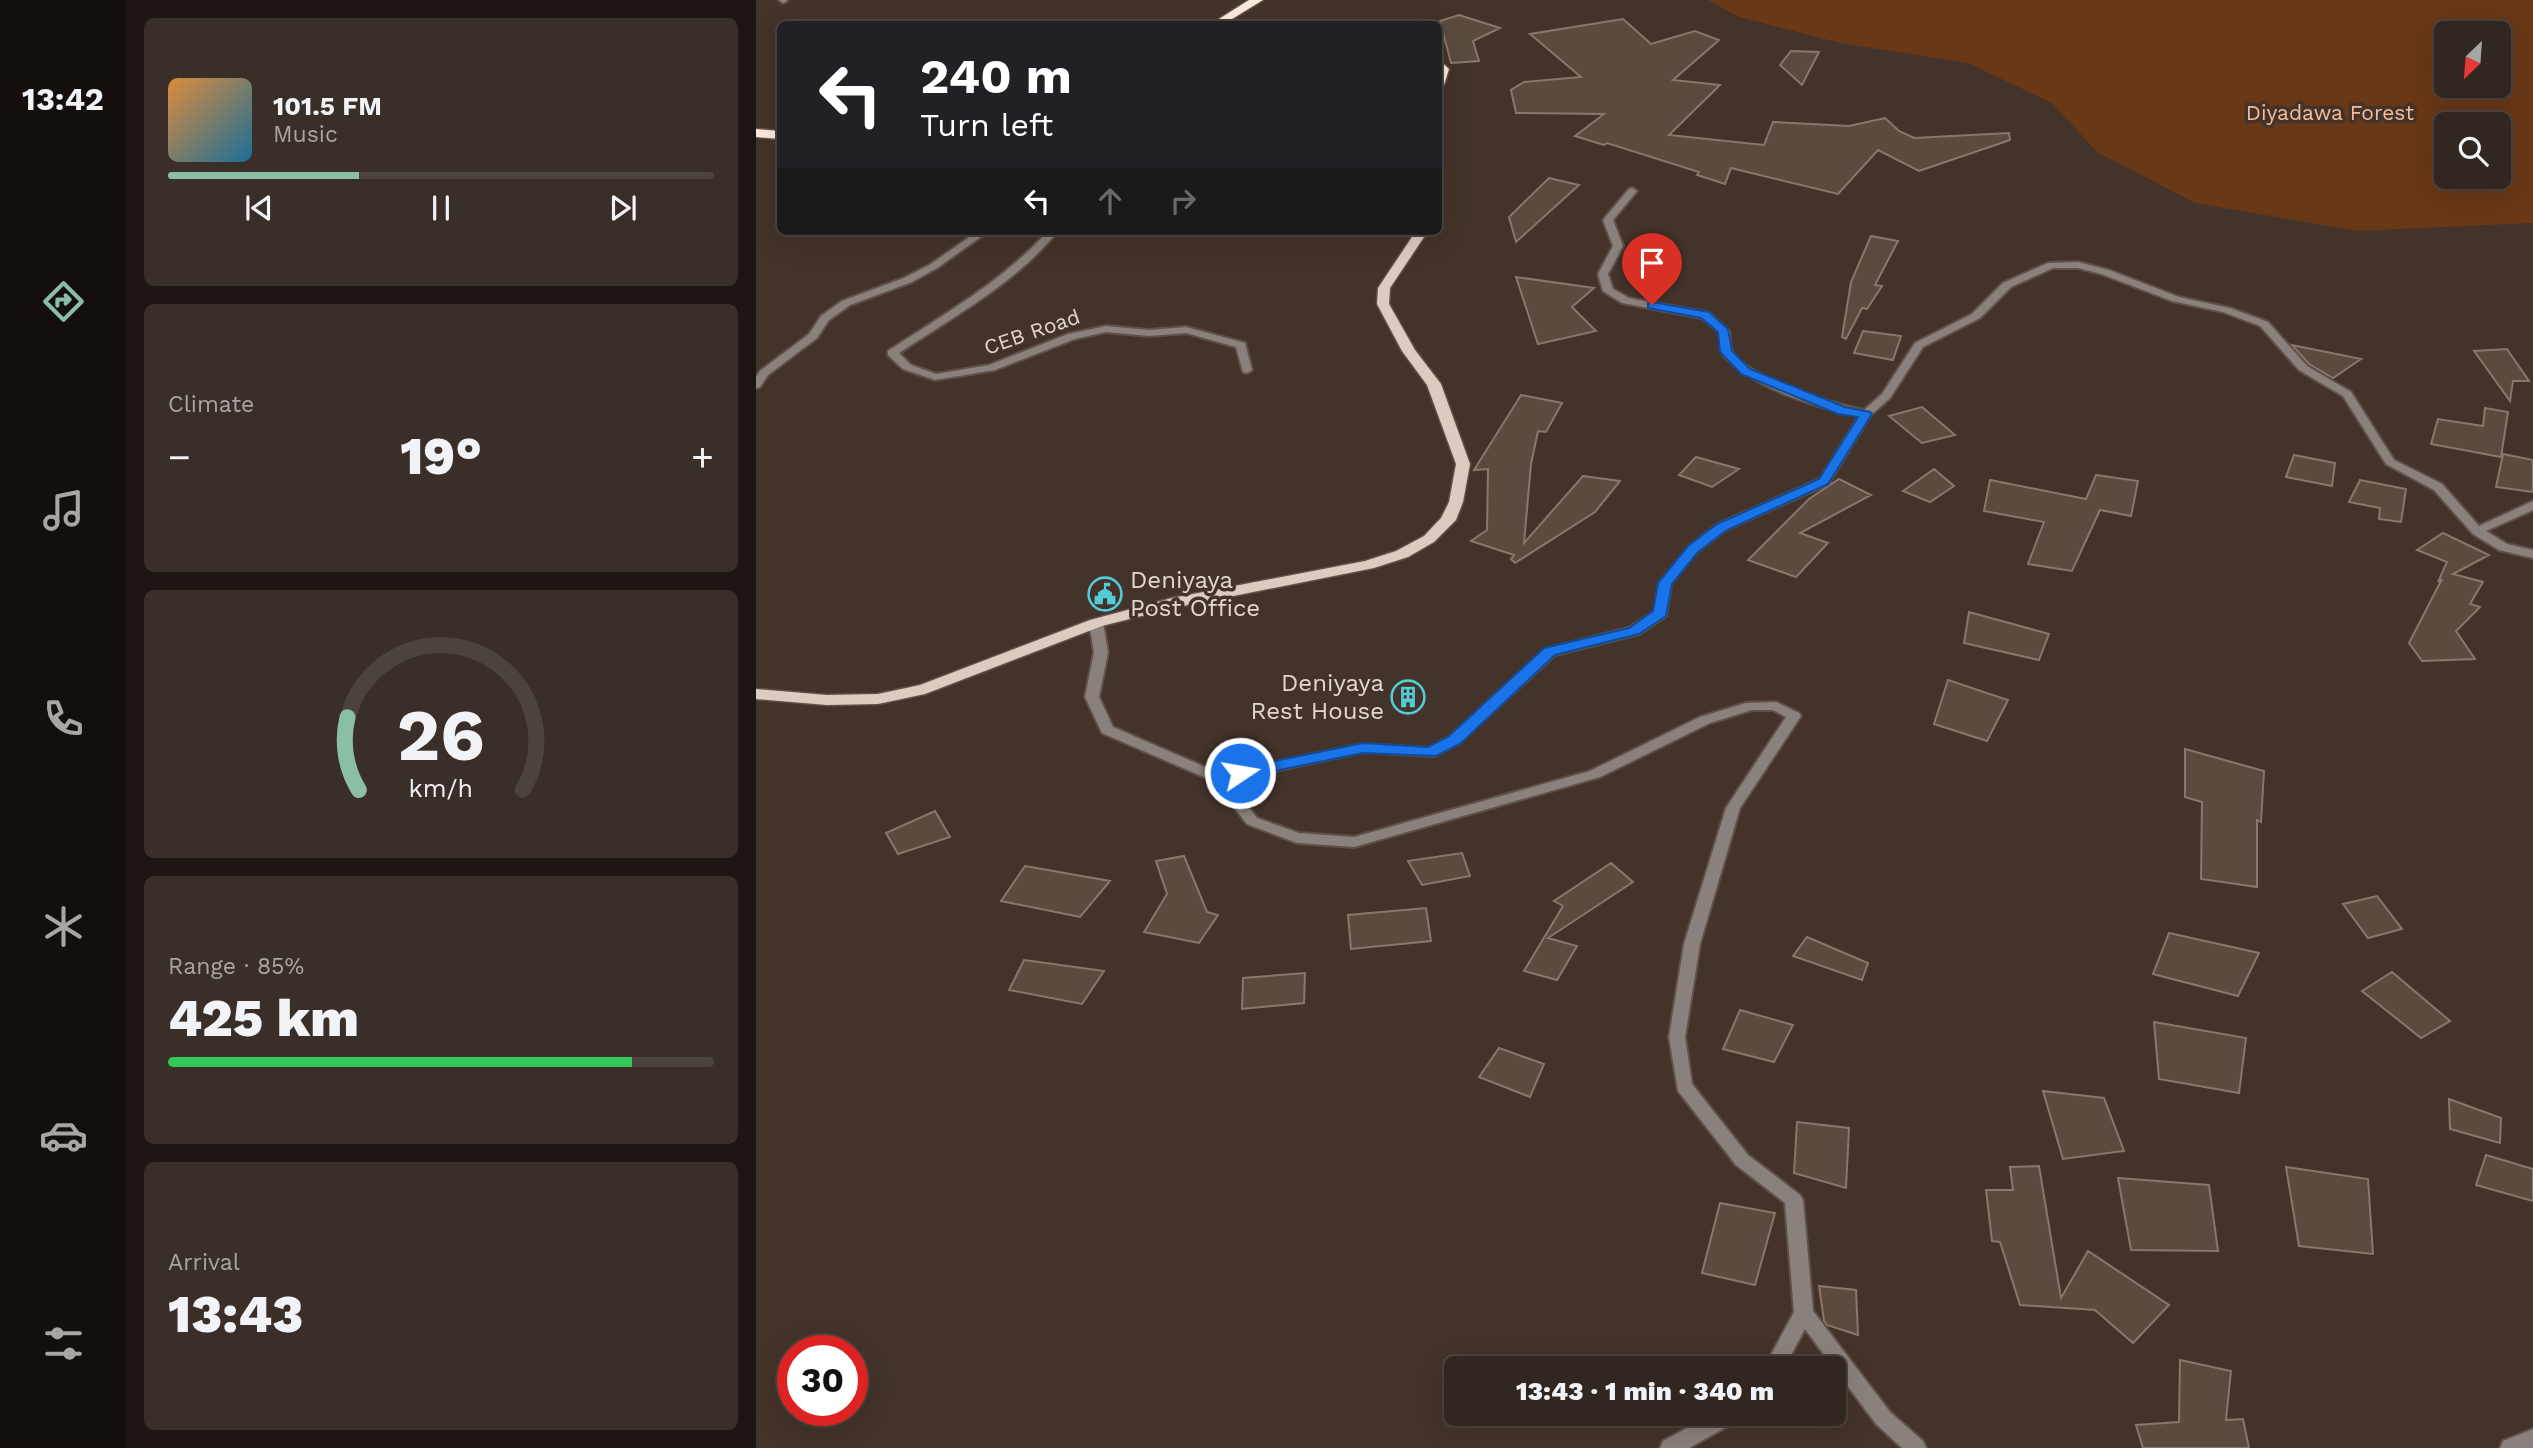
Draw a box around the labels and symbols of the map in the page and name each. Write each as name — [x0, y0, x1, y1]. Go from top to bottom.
north arrow — [2434, 21, 2511, 98]
park label: Diyadawa Forest — [2246, 100, 2414, 125]
pin — [1622, 233, 1682, 305]
street label: CEB Road — [981, 303, 1083, 360]
place label: Deniyaya Post Office — [1130, 566, 1260, 622]
public building icon: Deniyaya Post Office — [1086, 575, 1124, 613]
place label: Deniyaya Rest House — [1251, 669, 1384, 725]
building icon: Deniyaya Rest House — [1389, 678, 1427, 716]
position arrow — [1203, 736, 1277, 810]
speed limit sign: 30 — [777, 1335, 868, 1426]

